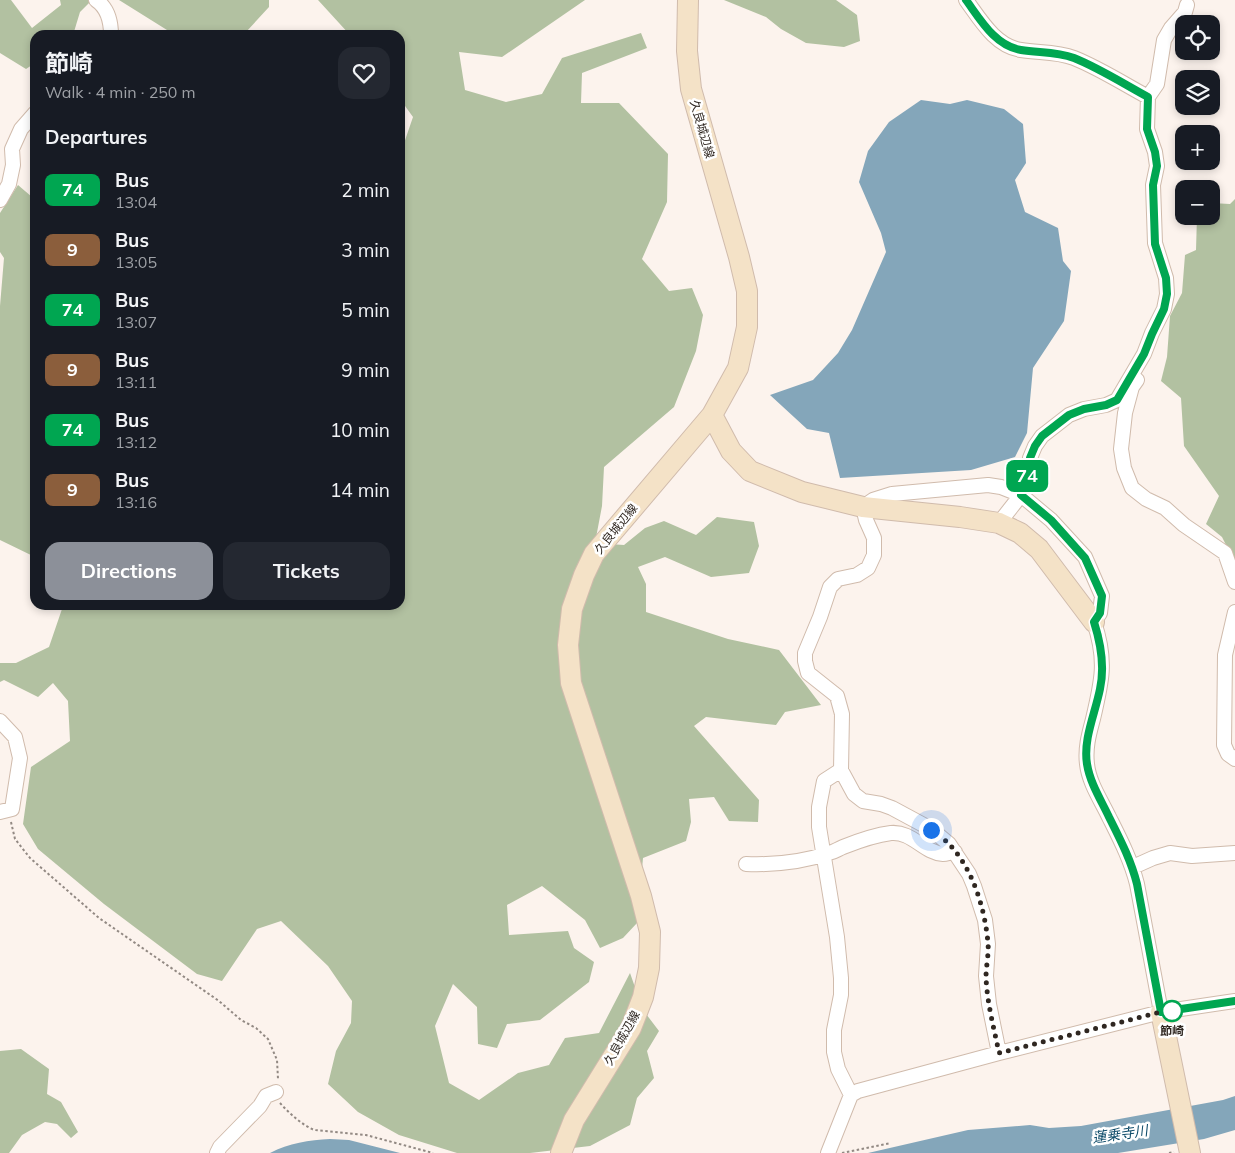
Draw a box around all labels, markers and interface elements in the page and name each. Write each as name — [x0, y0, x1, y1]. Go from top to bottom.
map controls — [1175, 15, 1220, 225]
button: locate — [1175, 15, 1220, 60]
button: heart — [338, 47, 390, 99]
text: 節崎 — [45, 48, 93, 78]
button: layers — [1175, 70, 1220, 115]
text: Walk · 4 min · 250 m — [45, 82, 196, 102]
street label: 久良城辺線 — [687, 98, 718, 160]
text: Departures — [45, 125, 147, 149]
button: + — [1175, 125, 1220, 170]
text: Bus — [115, 168, 149, 192]
text: 74 — [62, 178, 83, 201]
text: 2 min — [341, 178, 390, 202]
button: − — [1175, 180, 1220, 225]
text: 13:04 — [115, 192, 157, 212]
text: Bus — [115, 228, 149, 252]
text: 9 — [67, 238, 78, 261]
text: 3 min — [341, 238, 390, 262]
text: 13:05 — [115, 252, 157, 272]
text: Bus — [115, 288, 149, 312]
text: 74 — [62, 298, 83, 321]
text: 5 min — [341, 298, 390, 322]
text: 13:07 — [115, 312, 157, 332]
text: Bus — [115, 348, 149, 372]
text: 9 — [67, 358, 78, 381]
text: 9 min — [341, 358, 390, 382]
text: 13:11 — [115, 372, 157, 392]
text: Bus — [115, 408, 149, 432]
text: 74 — [62, 418, 83, 441]
text: 10 min — [330, 418, 390, 442]
text: 13:12 — [115, 432, 157, 452]
line badge: 74 — [1004, 460, 1050, 492]
text: 74 — [1016, 464, 1038, 487]
text: Bus — [115, 468, 149, 492]
text: 9 — [67, 478, 78, 501]
text: 14 min — [330, 478, 390, 502]
text: 13:16 — [115, 492, 157, 512]
street label: 久良城辺線 — [591, 501, 640, 557]
button: Directions — [45, 542, 213, 600]
button: Tickets — [223, 542, 390, 600]
your location — [919, 818, 944, 843]
marker: 節崎 — [1161, 1000, 1183, 1022]
street label: 久良城辺線 — [600, 1008, 643, 1068]
place label: 節崎 — [1160, 1023, 1184, 1038]
water label: 蓮乗寺川 — [1091, 1121, 1151, 1147]

